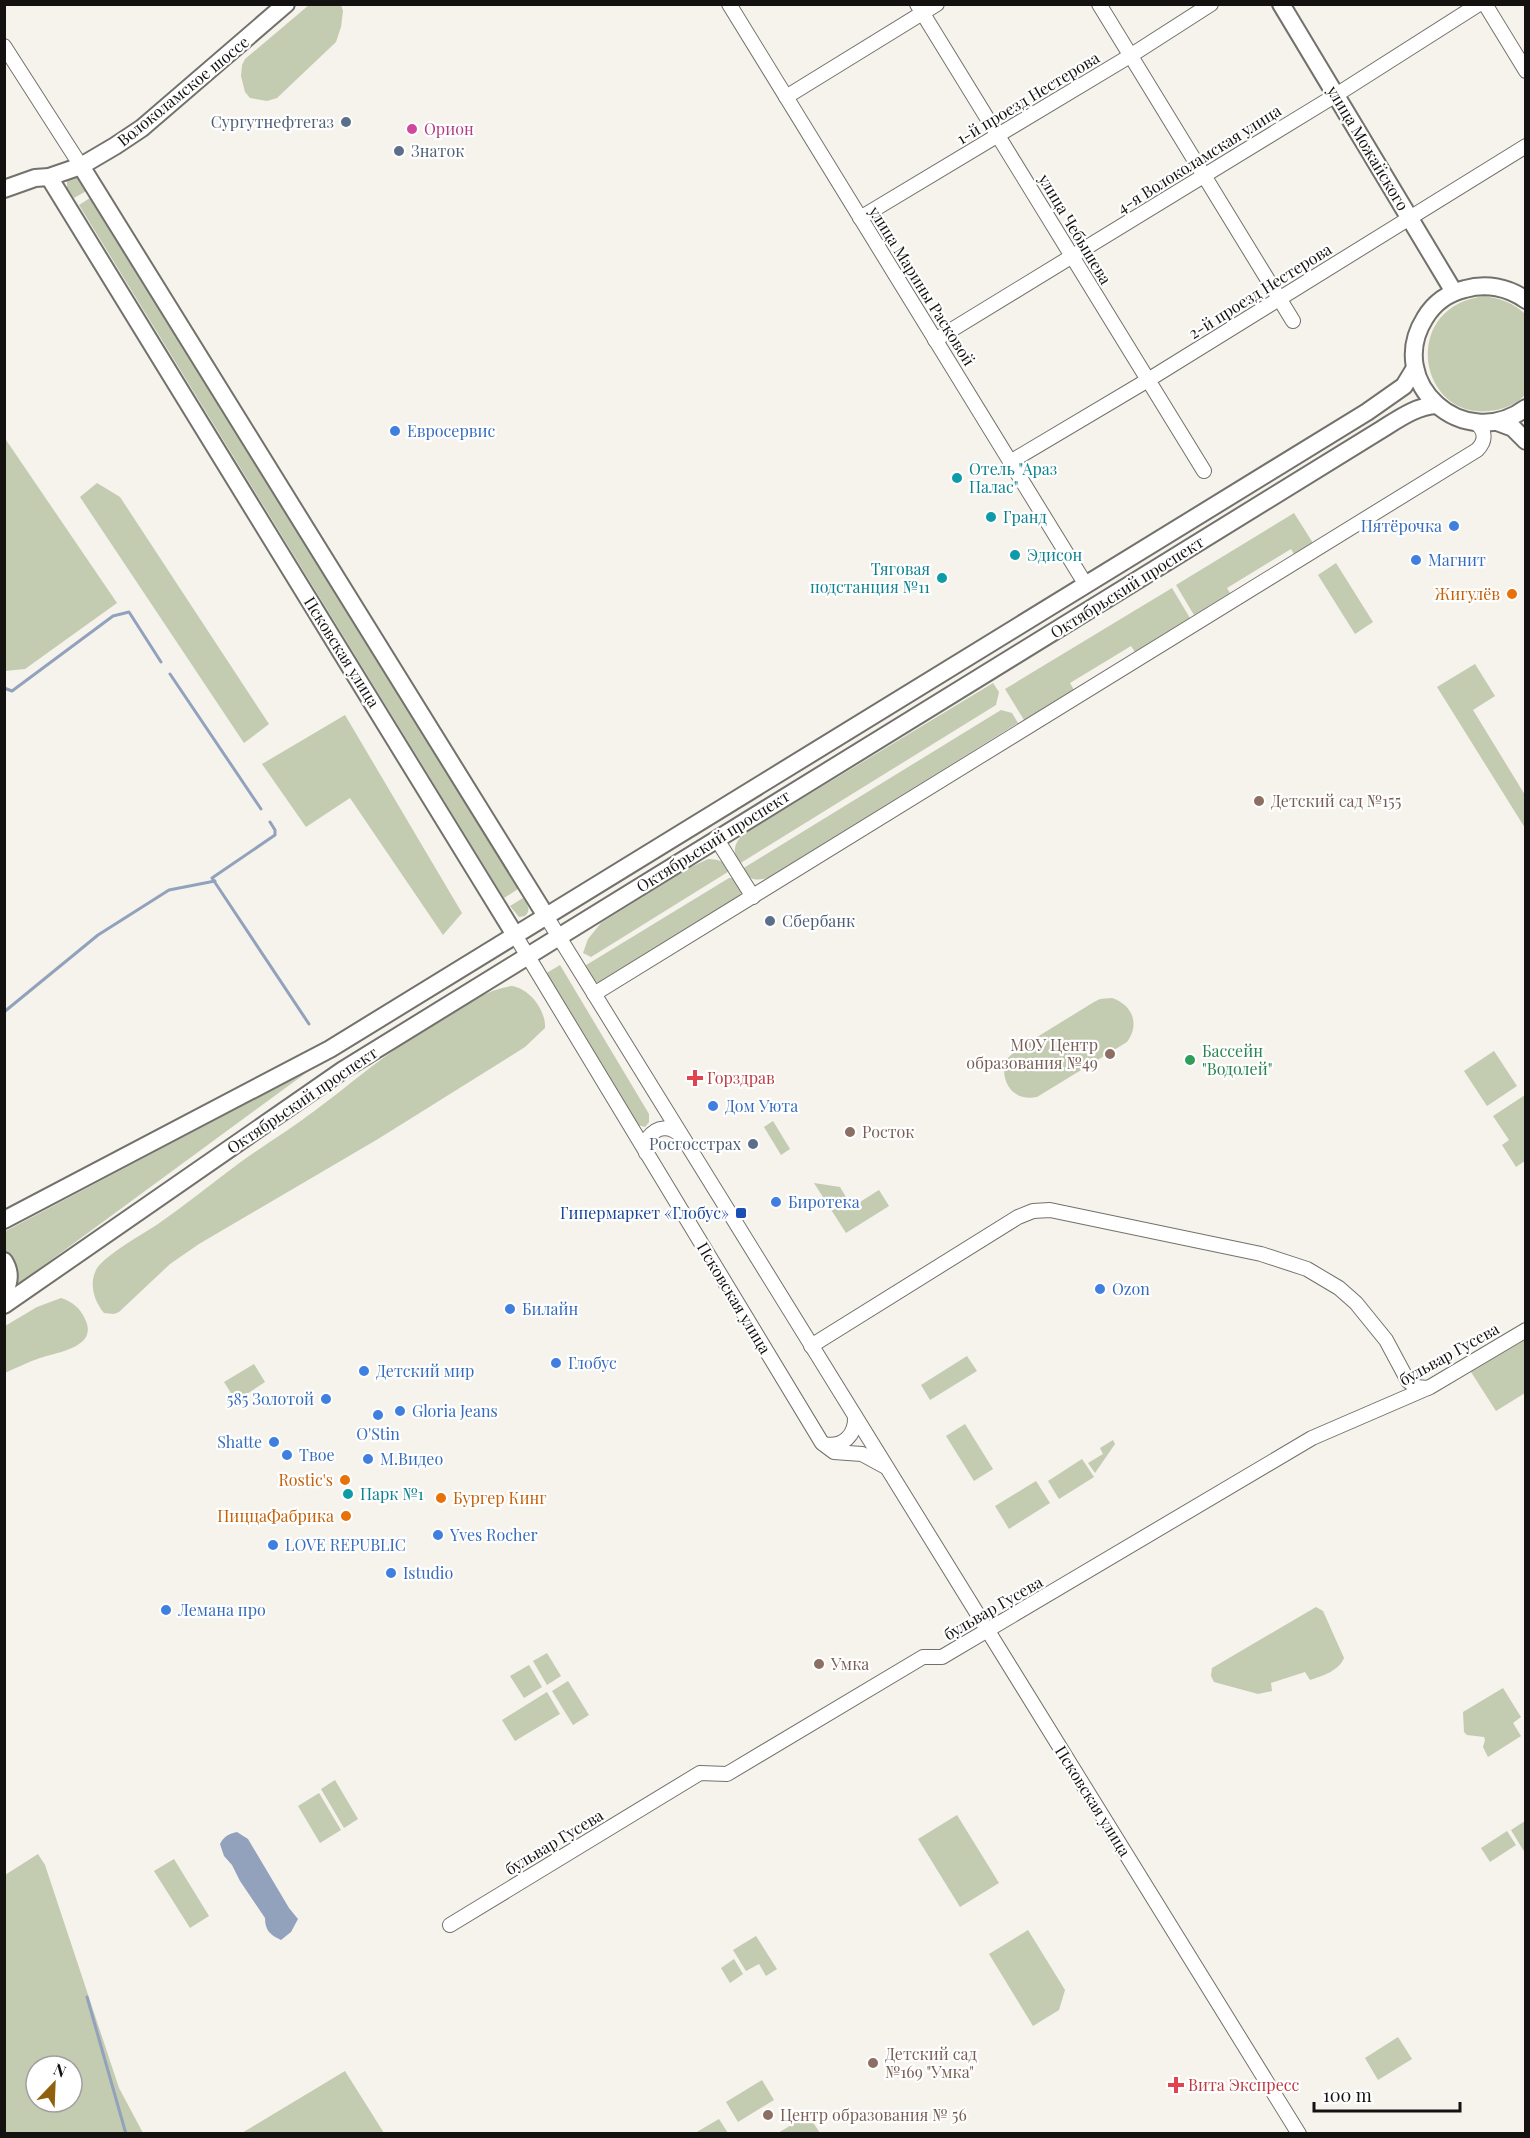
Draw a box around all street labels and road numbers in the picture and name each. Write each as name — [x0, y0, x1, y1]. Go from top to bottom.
street label: Волоколамское шоссе — [112, 31, 253, 150]
street label: 1-й проезд Нестерова — [953, 47, 1103, 149]
street label: улица Можайского — [1322, 81, 1414, 214]
street label: 4-я Волоколамская улица — [1113, 99, 1285, 218]
street label: улица Чебышева — [1034, 169, 1117, 288]
street label: улица Марины Расковой — [864, 201, 980, 369]
street label: 2-й проезд Нестерова — [1184, 238, 1335, 343]
street label: Октябрьский проспект — [1046, 531, 1207, 642]
street label: Псковская улица — [300, 592, 385, 711]
street label: Октябрьский проспект — [632, 785, 793, 896]
street label: Октябрьский проспект — [222, 1041, 381, 1158]
street label: Псковская улица — [693, 1238, 776, 1357]
street label: бульвар Гусева — [1395, 1317, 1502, 1390]
street label: бульвар Гусева — [939, 1571, 1046, 1644]
street label: Псковская улица — [1051, 1741, 1136, 1860]
street label: бульвар Гусева — [501, 1804, 607, 1879]

